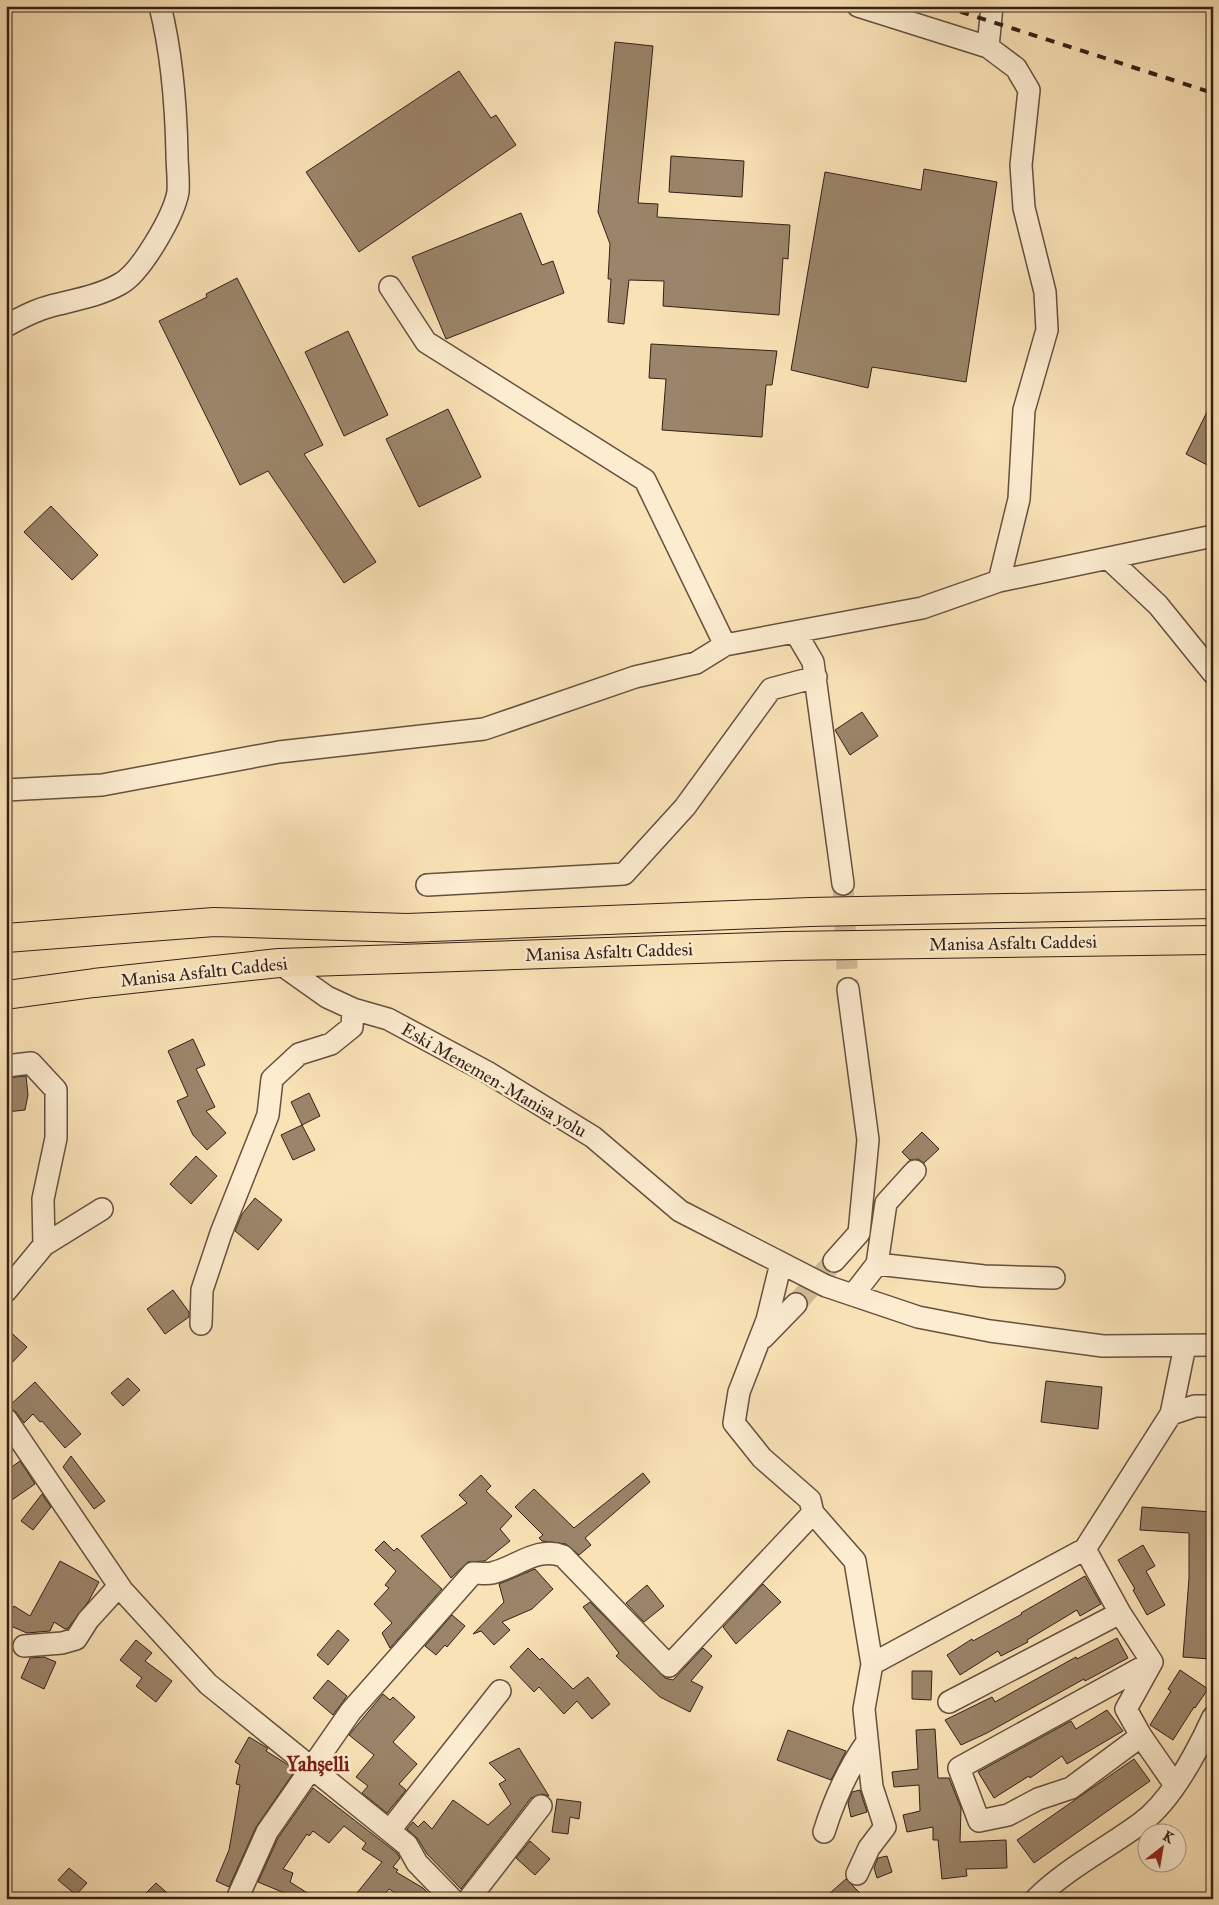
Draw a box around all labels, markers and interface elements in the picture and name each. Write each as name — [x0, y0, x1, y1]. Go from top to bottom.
street label: Manisa Asfaltı Caddesi — [929, 931, 1097, 955]
street label: Manisa Asfaltı Caddesi — [525, 938, 693, 966]
street label: Manisa Asfaltı Caddesi — [119, 952, 289, 992]
street label: Eski Menemen-Manisa yolu — [398, 1018, 591, 1142]
district label: Yahşelli — [286, 1752, 350, 1777]
north arrow — [1136, 1822, 1186, 1872]
text: K — [1160, 1827, 1178, 1848]

